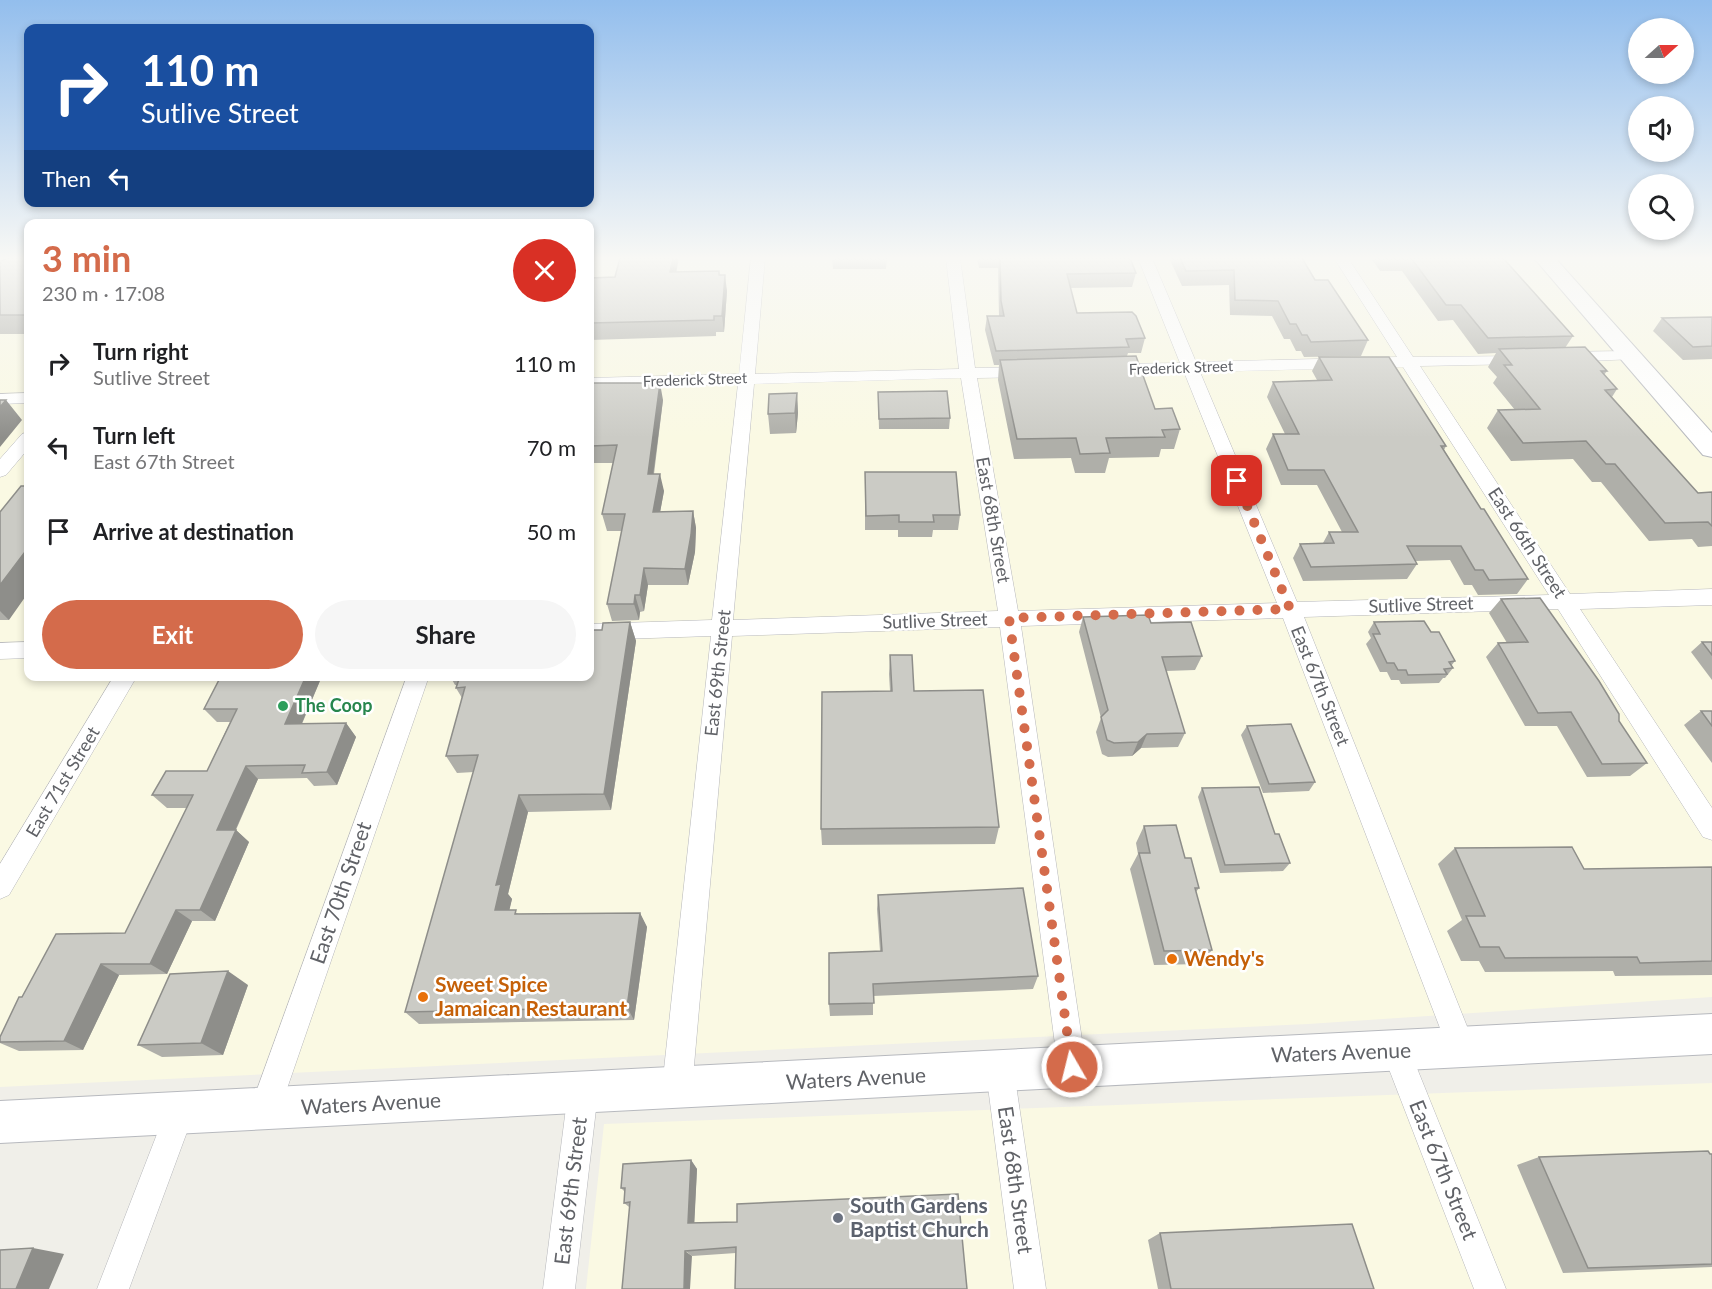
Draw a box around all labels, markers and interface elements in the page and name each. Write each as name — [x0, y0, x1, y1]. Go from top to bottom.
north arrow — [1628, 18, 1694, 84]
map controls — [1628, 18, 1694, 240]
text: 110 m — [141, 45, 259, 95]
icon: right — [42, 48, 120, 126]
text: Sutlive Street — [141, 96, 299, 129]
button: sound — [1628, 96, 1694, 162]
icon: left — [103, 162, 136, 195]
text: Then — [42, 165, 91, 192]
button: search — [1628, 174, 1694, 240]
text: 3 min — [42, 236, 131, 280]
button: close — [513, 239, 576, 302]
text: 230 m · 17:08 — [42, 281, 165, 305]
text: Turn right — [93, 338, 188, 365]
icon: right — [42, 347, 75, 380]
text: 110 m — [514, 350, 576, 377]
street label: Frederick Street — [1128, 356, 1234, 378]
text: Sutlive Street — [93, 365, 210, 389]
street label: Frederick Street — [642, 368, 748, 390]
text: Turn left — [93, 422, 175, 449]
icon: left — [42, 431, 75, 464]
text: 70 m — [527, 434, 576, 461]
text: East 67th Street — [93, 449, 235, 473]
street label: East 68th Street — [972, 455, 1016, 585]
pin — [1211, 455, 1262, 506]
icon: arrive — [1220, 464, 1253, 497]
street label: East 66th Street — [1484, 483, 1572, 602]
icon: arrive — [42, 515, 75, 548]
text: Arrive at destination — [93, 518, 294, 545]
text: 50 m — [527, 518, 576, 545]
street label: Sutlive Street — [1368, 591, 1474, 617]
button: Exit — [42, 600, 303, 669]
button: Share — [315, 600, 576, 669]
street label: Sutlive Street — [882, 607, 988, 633]
street label: East 69th Street — [699, 608, 735, 737]
street label: East 67th Street — [1287, 622, 1355, 749]
place label: The Coop — [295, 694, 372, 716]
marker: The Coop — [276, 699, 290, 713]
street label: East 71st Street — [20, 722, 104, 841]
street label: East 70th Street — [304, 818, 376, 967]
place label: Wendy's — [1184, 945, 1264, 970]
marker: Wendy's — [1165, 952, 1179, 966]
place label: Sweet Spice Jamaican Restaurant — [435, 971, 627, 1020]
marker: Sweet Spice Jamaican Restaurant — [416, 990, 430, 1004]
position arrow — [1040, 1035, 1104, 1099]
street label: Waters Avenue — [1270, 1037, 1411, 1066]
street label: Waters Avenue — [785, 1061, 927, 1094]
street label: Waters Avenue — [300, 1086, 442, 1119]
street label: East 67th Street — [1405, 1096, 1484, 1243]
street label: East 68th Street — [994, 1104, 1039, 1256]
street label: East 69th Street — [548, 1115, 591, 1266]
place label: South Gardens Baptist Church — [850, 1192, 989, 1241]
marker: South Gardens Baptist Church — [831, 1211, 845, 1225]

